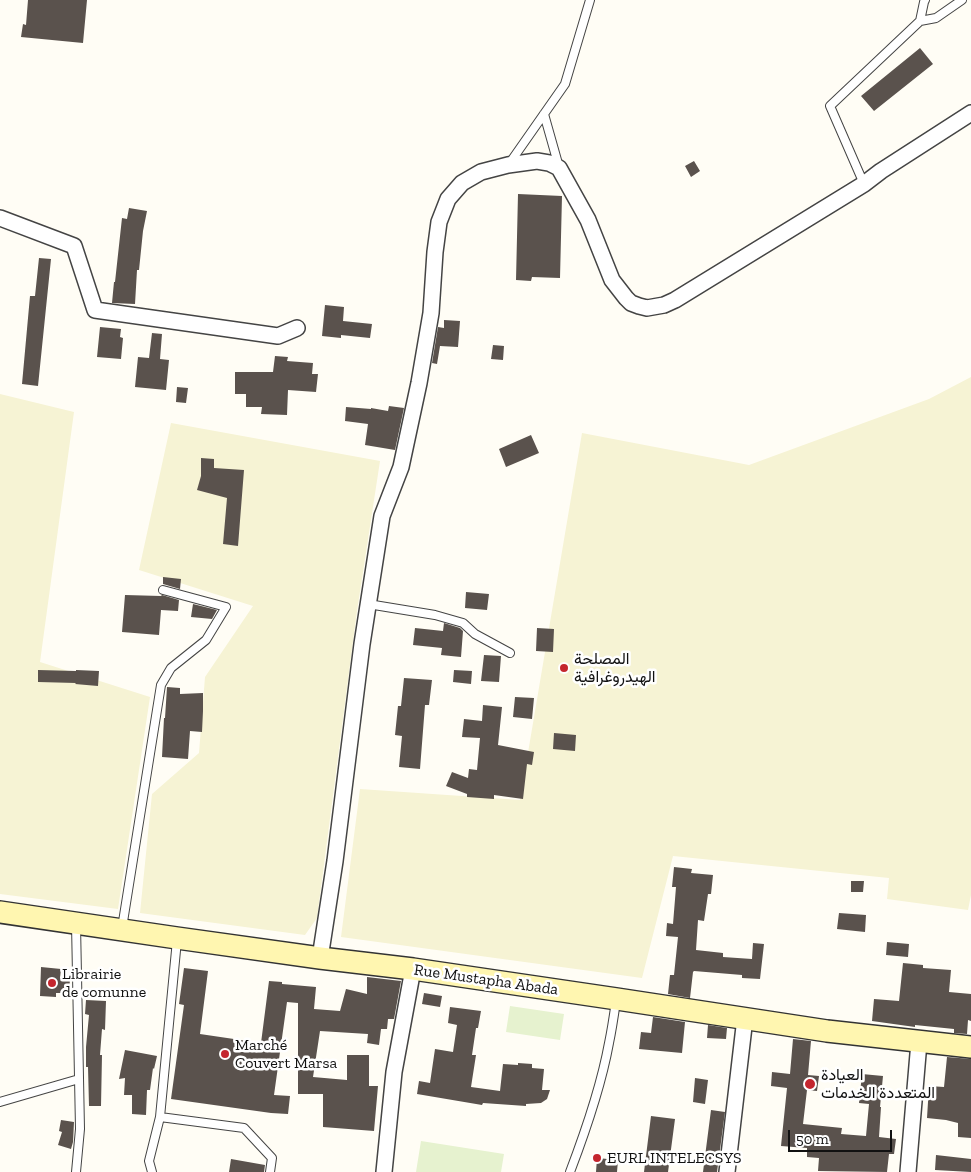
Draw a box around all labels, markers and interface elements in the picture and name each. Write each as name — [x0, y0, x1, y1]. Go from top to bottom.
place label: المصلحة الهيدروغرافية — [574, 649, 656, 687]
marker: المصلحة الهيدروغرافية — [558, 662, 570, 674]
street label: Rue Mustapha Abada — [413, 960, 559, 1000]
place label: Librairie de comunne — [62, 964, 146, 1002]
marker: Librairie de comunne — [46, 977, 58, 989]
place label: Marché Couvert Marsa — [235, 1035, 337, 1073]
marker: Marché Couvert Marsa — [219, 1048, 231, 1060]
place label: العيادة المتعددة الخدمات — [821, 1065, 935, 1103]
marker: العيادة المتعددة الخدمات — [803, 1077, 817, 1091]
scale bar — [791, 1120, 895, 1152]
text: 50 m — [796, 1130, 829, 1148]
place label: EURL INTELECSYS — [607, 1148, 742, 1168]
marker: EURL INTELECSYS — [591, 1152, 603, 1164]

